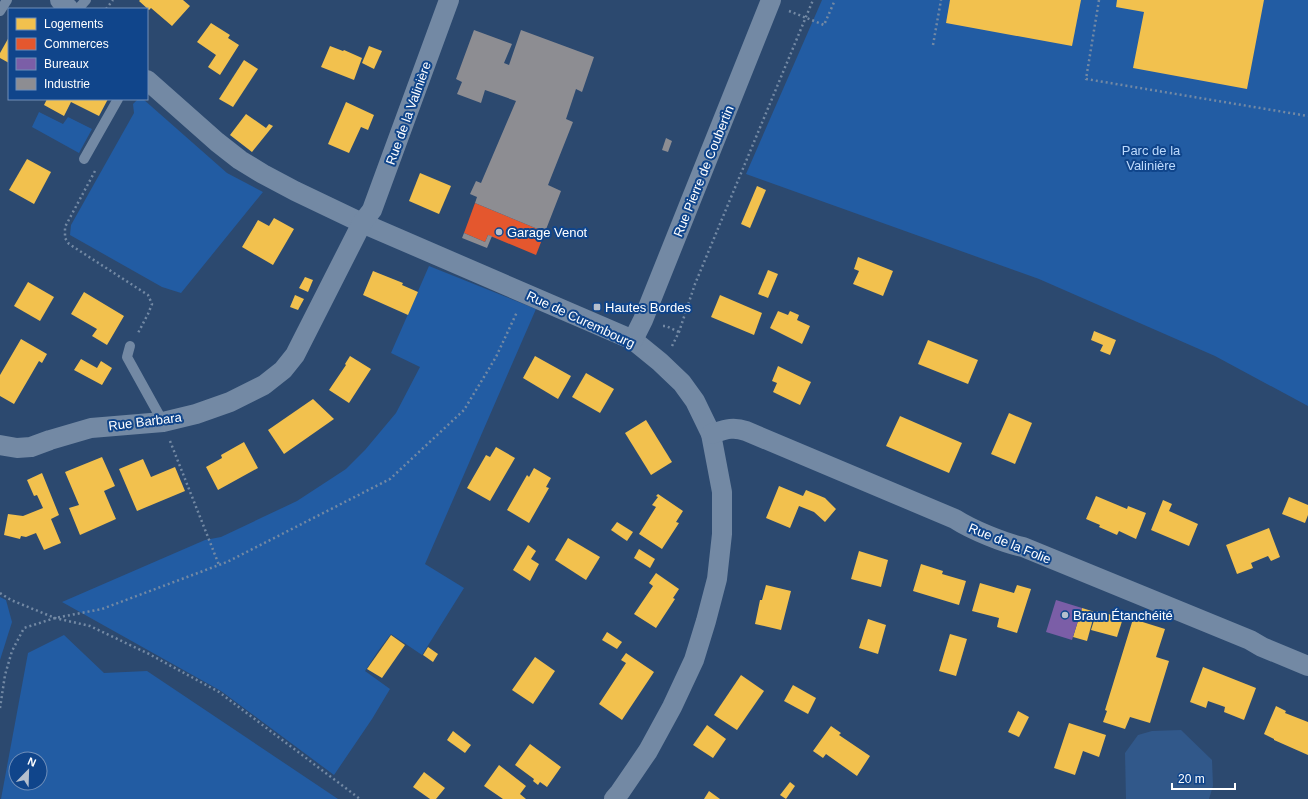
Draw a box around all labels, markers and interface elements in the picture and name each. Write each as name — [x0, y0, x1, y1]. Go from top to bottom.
legend — [8, 8, 148, 100]
text: Logements — [44, 17, 103, 31]
text: Commerces — [44, 37, 109, 51]
text: Bureaux — [44, 57, 89, 71]
street label: Rue de la Valinière — [383, 59, 434, 167]
text: Industrie — [44, 77, 90, 91]
street label: Rue Pierre de Coubertin — [670, 103, 737, 239]
park label: Parc de la Valinière — [1122, 143, 1181, 173]
place label: Garage Venot — [507, 225, 588, 240]
marker: Garage Venot — [494, 227, 504, 237]
street label: Rue de Curembourg — [524, 288, 637, 351]
place label: Hautes Bordes — [605, 300, 691, 315]
marker: Hautes Bordes — [592, 302, 602, 312]
street label: Rue Barbara — [108, 409, 183, 433]
street label: Rue de la Folie — [966, 520, 1053, 567]
place label: Braun Étanchéité — [1073, 608, 1173, 623]
marker: Braun Étanchéité — [1060, 610, 1070, 620]
north arrow — [8, 751, 48, 791]
text: N — [26, 755, 38, 769]
scale bar — [1172, 765, 1235, 791]
text: 20 m — [1178, 772, 1205, 786]

